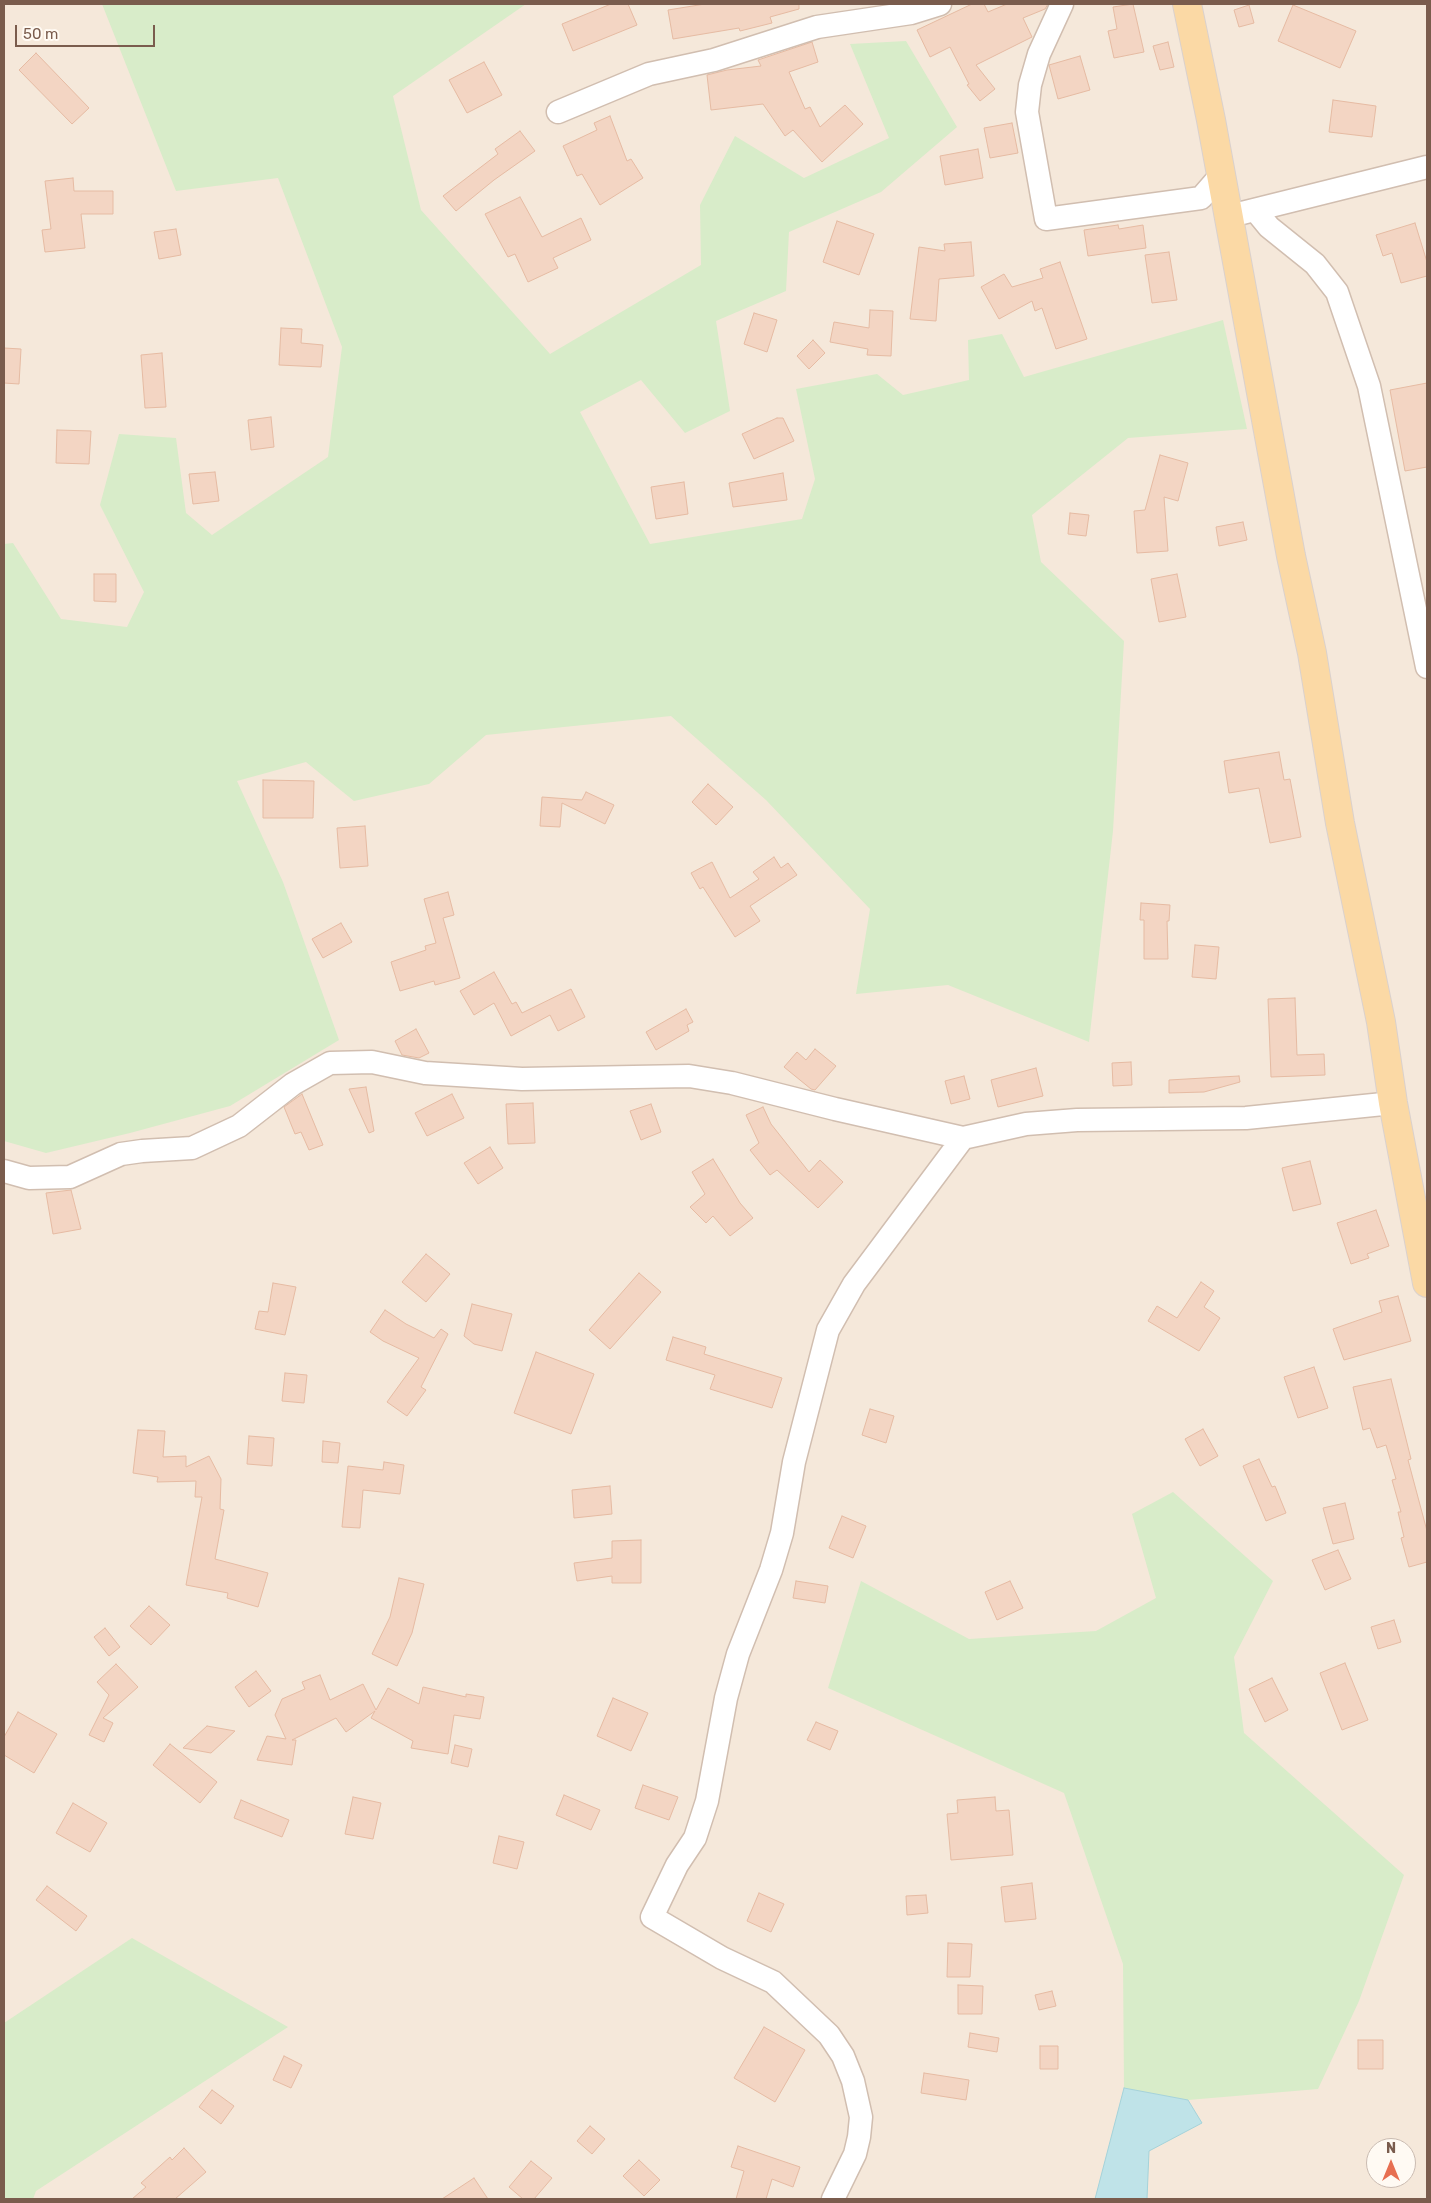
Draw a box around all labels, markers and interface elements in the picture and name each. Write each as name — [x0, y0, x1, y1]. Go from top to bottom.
scale bar — [18, 15, 158, 47]
text: 50 m — [23, 25, 58, 43]
north arrow — [1366, 2138, 1416, 2188]
text: N — [1386, 2140, 1396, 2157]

